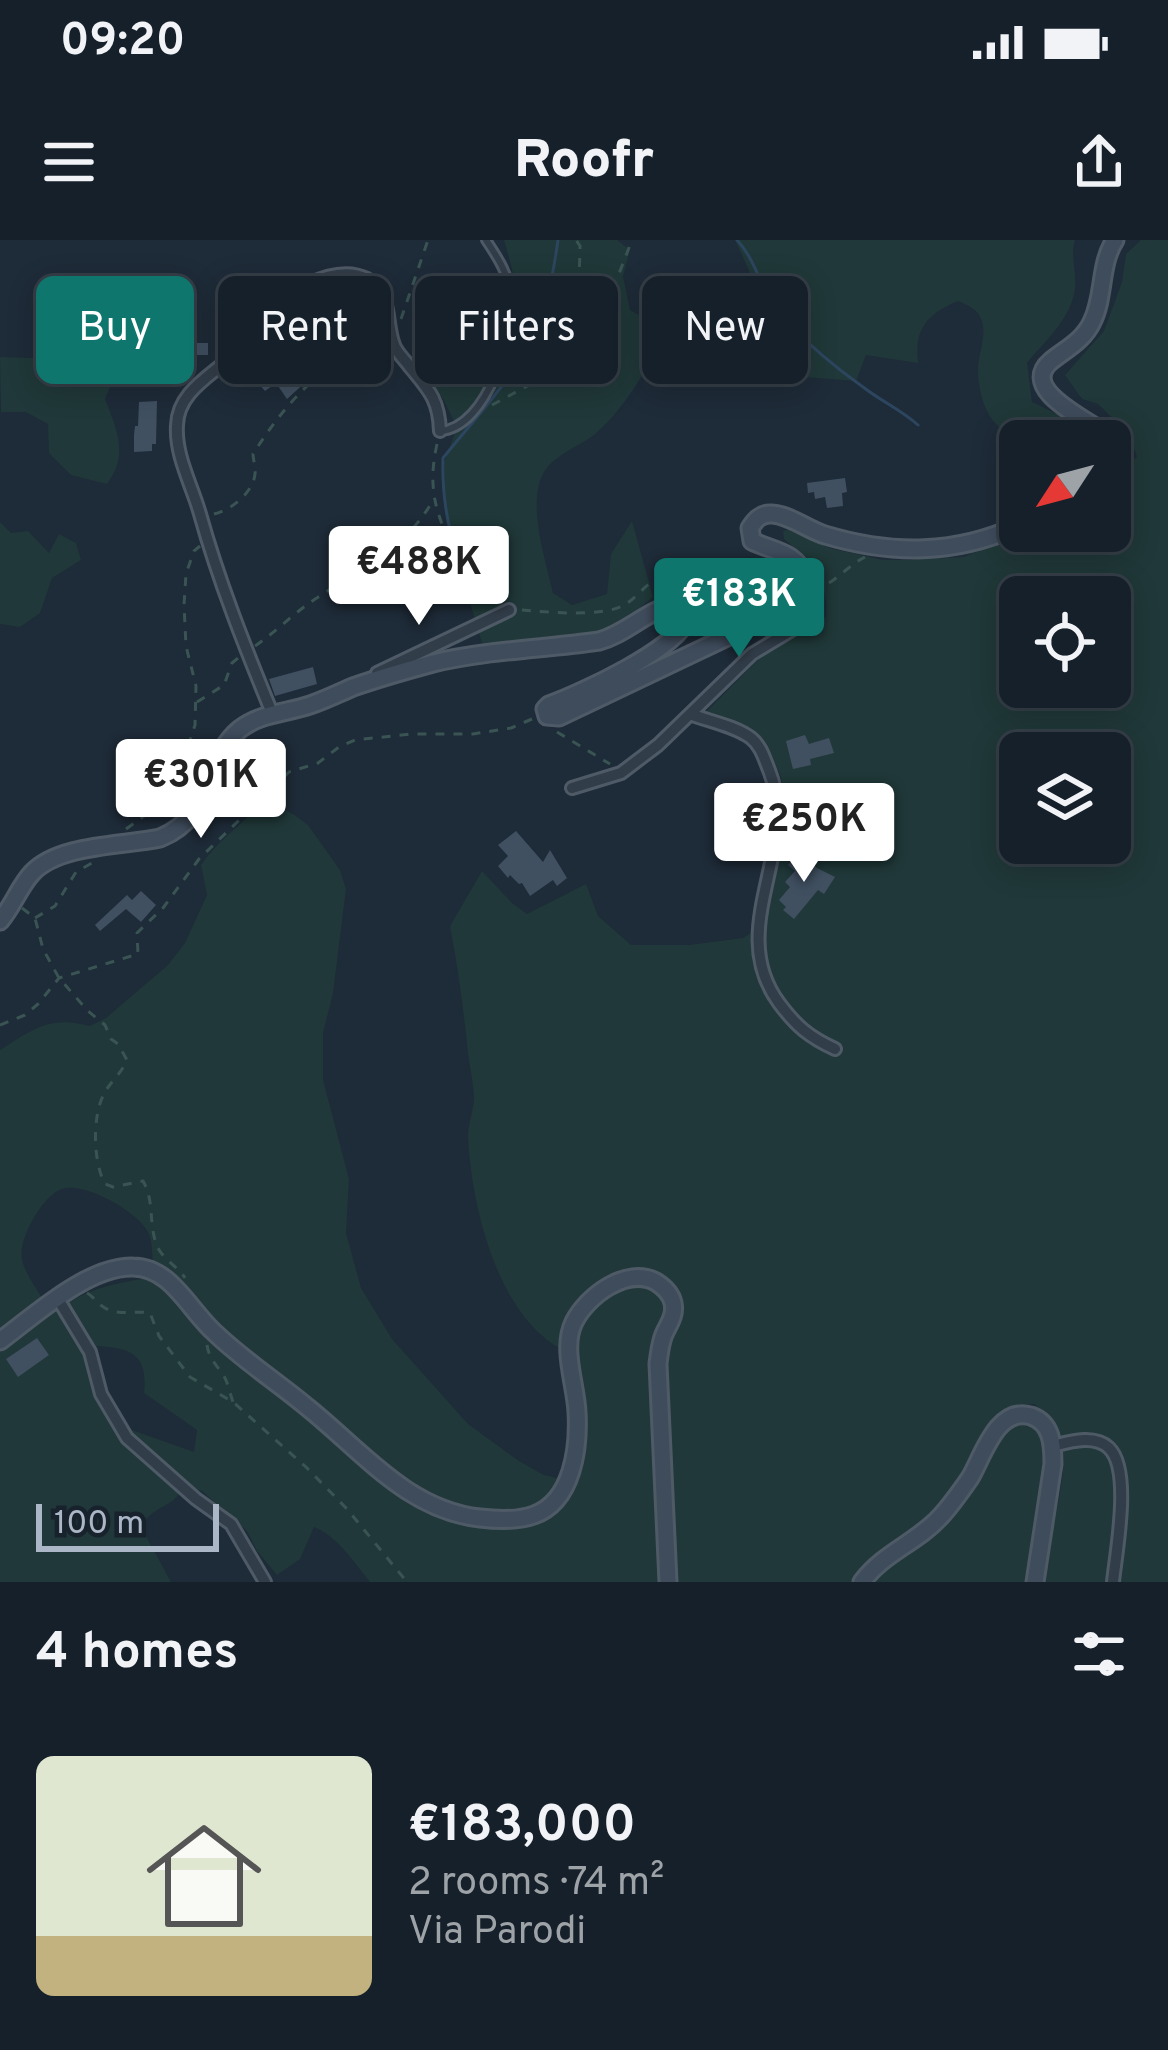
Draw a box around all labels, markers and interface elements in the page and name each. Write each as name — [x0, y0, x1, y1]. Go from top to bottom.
text: 09:20 — [60, 14, 185, 71]
text: Roofr — [514, 128, 654, 197]
icon: menu — [36, 129, 102, 195]
icon: share — [1066, 129, 1132, 195]
chip: Buy — [36, 276, 194, 384]
chip: Rent — [218, 276, 391, 384]
chip: Filters — [415, 276, 618, 384]
chip: New — [642, 276, 808, 384]
north arrow — [999, 420, 1131, 552]
map controls — [999, 420, 1131, 864]
pin: €488K — [335, 526, 503, 628]
text: €488K — [356, 540, 482, 589]
pin: €183K — [655, 558, 823, 660]
text: €183K — [681, 572, 797, 621]
button: locate — [999, 576, 1131, 708]
button: layers — [999, 732, 1131, 864]
pin: €301K — [117, 739, 285, 841]
text: €301K — [143, 753, 259, 802]
pin: €250K — [720, 783, 888, 885]
text: €250K — [741, 797, 867, 846]
scale bar — [36, 1498, 219, 1551]
text: 100 m — [54, 1504, 144, 1546]
icon: filters — [1066, 1621, 1132, 1687]
text: 4 homes — [36, 1622, 238, 1687]
text: €183,000 — [408, 1795, 636, 1860]
icon: home — [132, 1804, 276, 1948]
text: 2 rooms · 74 m² — [408, 1860, 664, 1909]
text: Via Parodi — [408, 1909, 586, 1958]

